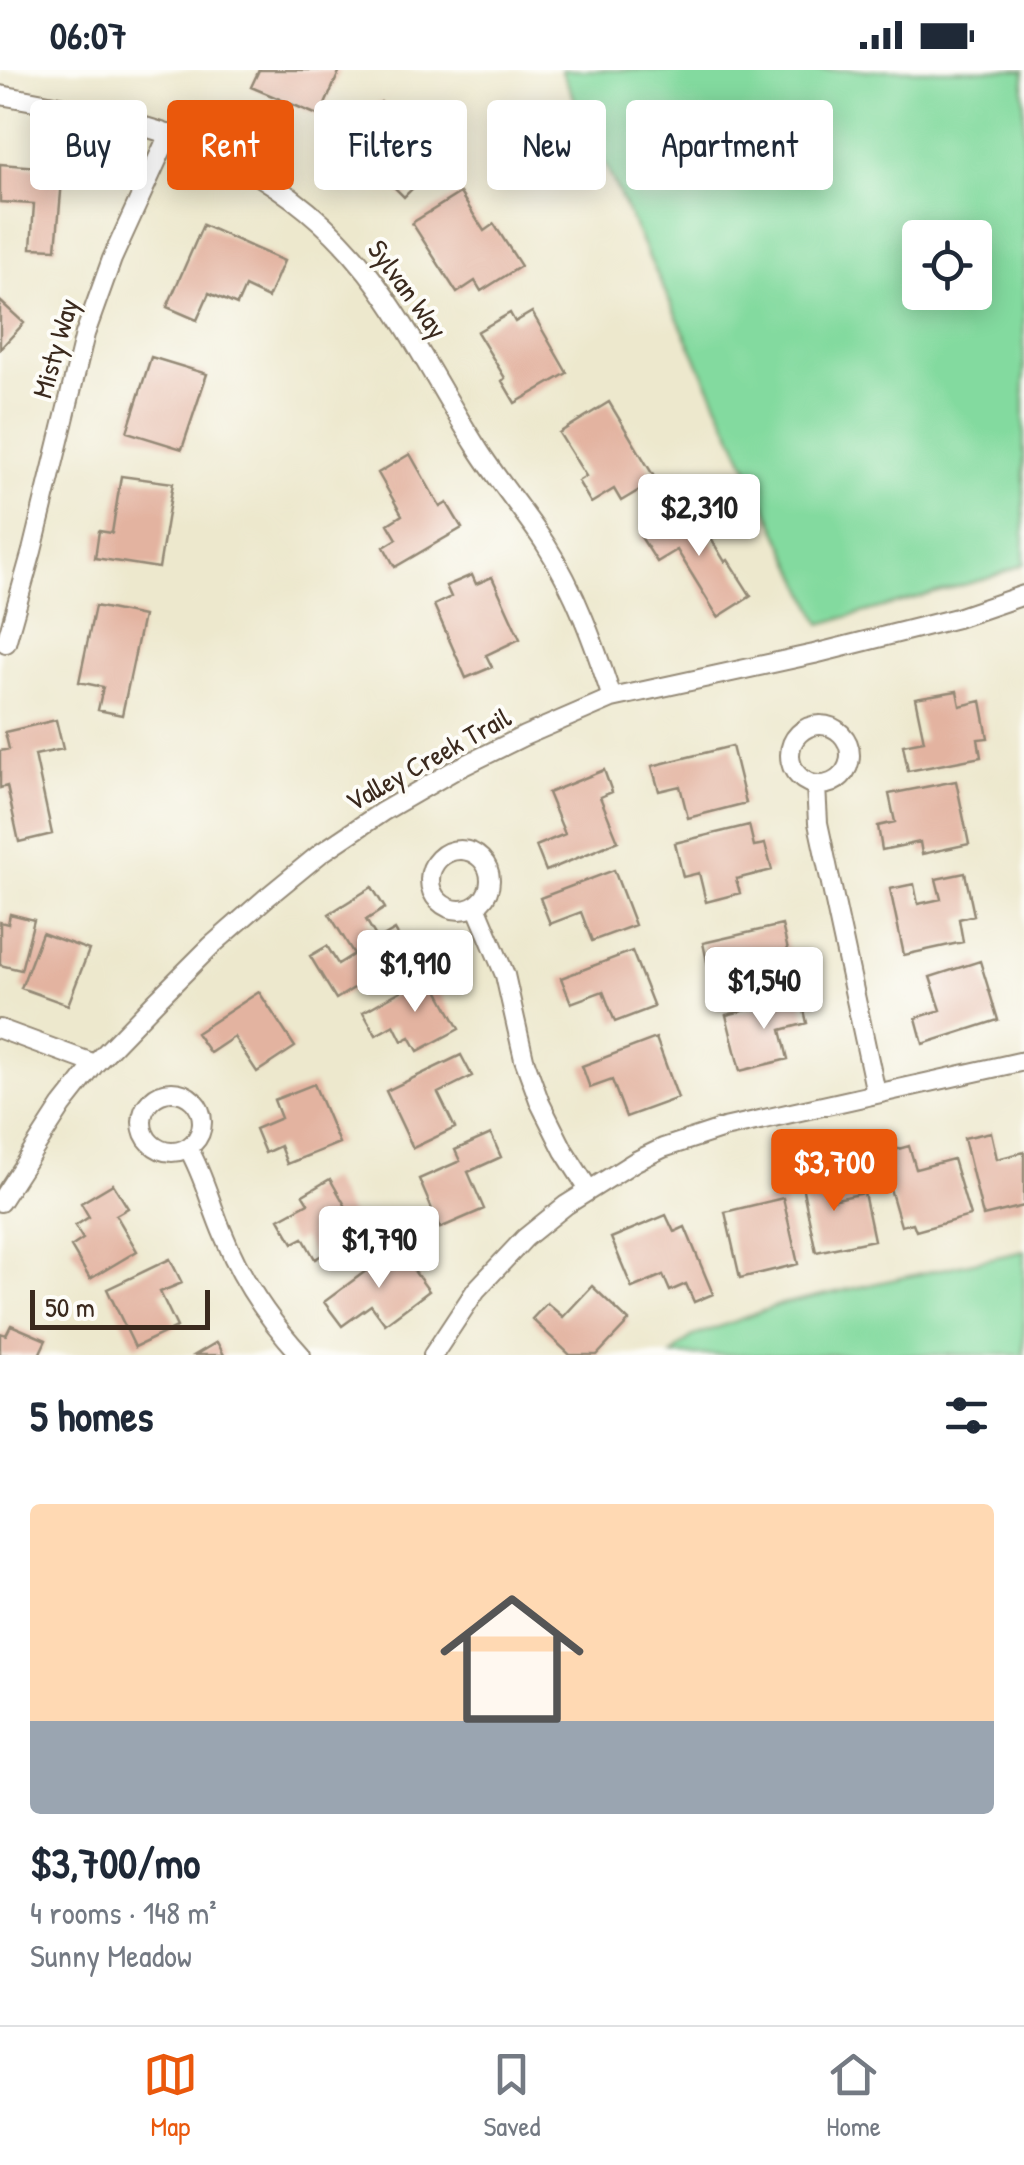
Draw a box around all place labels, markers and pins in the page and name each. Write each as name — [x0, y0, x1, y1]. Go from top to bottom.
pin: $2,310 — [618, 474, 780, 559]
pin: $1,910 — [334, 930, 496, 1015]
pin: $1,540 — [683, 947, 845, 1032]
pin: $3,700 — [753, 1129, 915, 1214]
pin: $1,790 — [298, 1206, 460, 1291]

